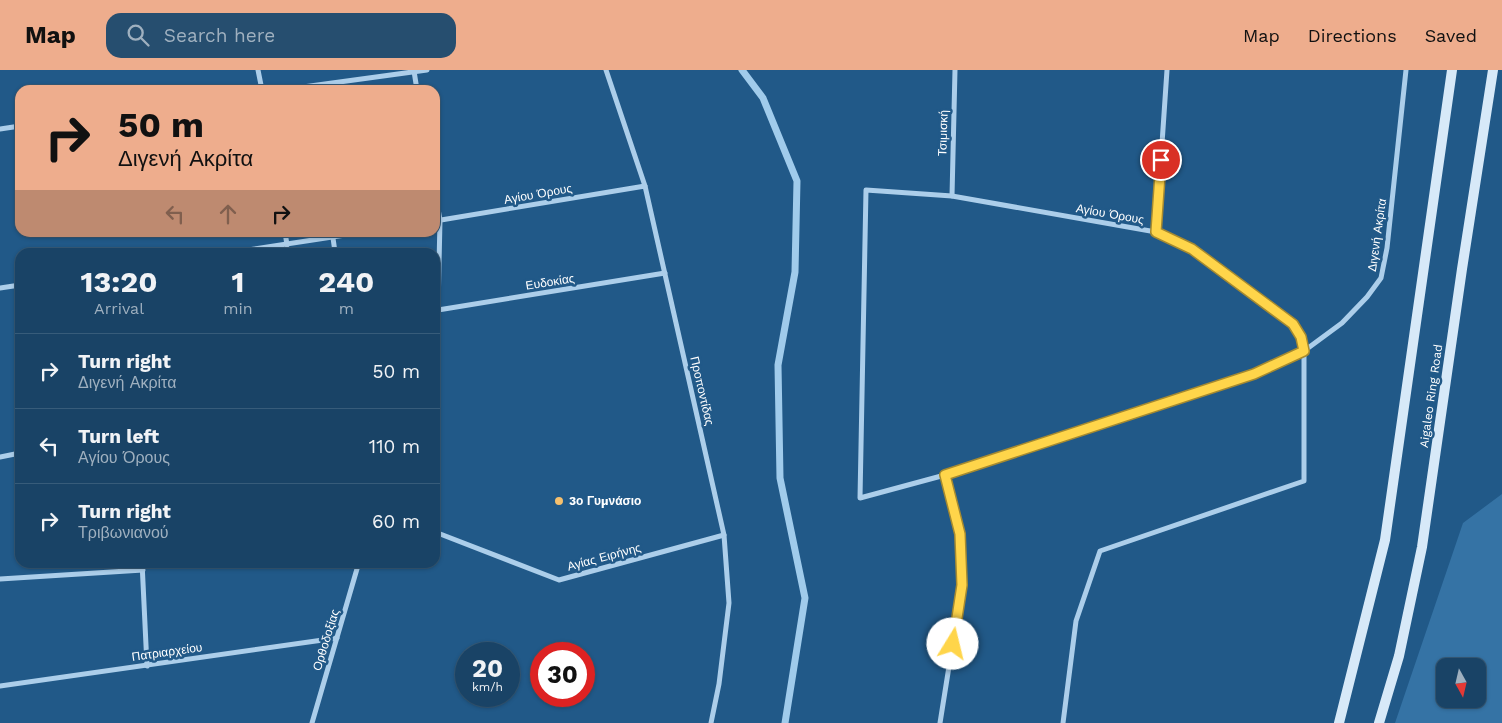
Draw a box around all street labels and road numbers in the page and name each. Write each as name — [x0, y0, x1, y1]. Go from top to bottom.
street label: Τσιμισκή — [935, 110, 951, 156]
street label: Αγίου Όρους — [503, 181, 573, 207]
street label: Διγενή Ακρίτα — [1365, 197, 1389, 273]
street label: Αγίου Όρους — [1075, 201, 1145, 227]
street label: Ευδοκίας — [525, 271, 576, 293]
street label: Aigaleo Ring Road — [1417, 343, 1445, 449]
street label: Προποντίδας — [687, 355, 717, 427]
street label: Αγίας Ειρήνης — [566, 540, 643, 574]
street label: Ορθοδοξίας — [310, 607, 342, 672]
street label: Πατριαρχείου — [131, 640, 203, 664]

